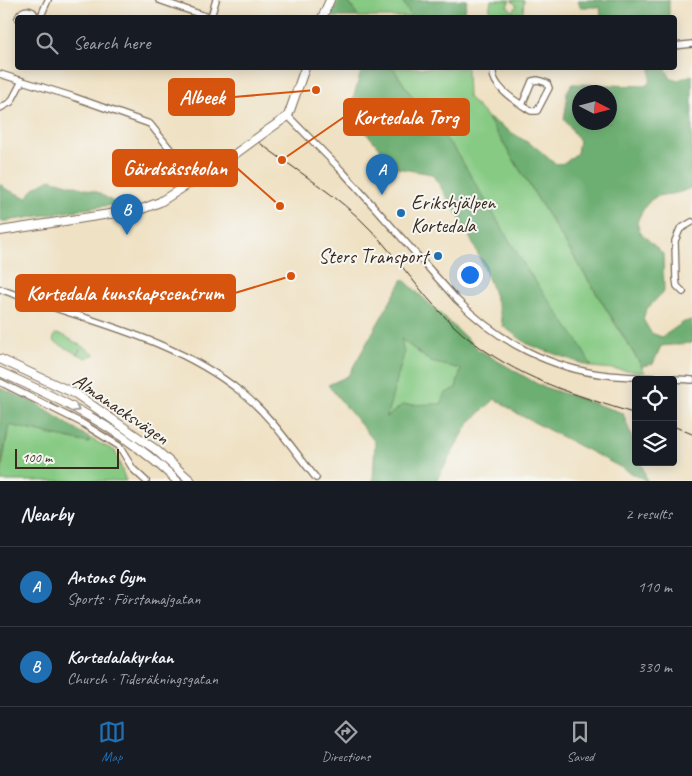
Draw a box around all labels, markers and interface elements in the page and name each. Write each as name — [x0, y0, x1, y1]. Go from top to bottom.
search box — [15, 15, 677, 70]
icon: search — [33, 29, 61, 57]
text: Search here — [73, 31, 150, 55]
callout: Albeek — [169, 79, 234, 115]
text: Albeek — [179, 84, 227, 110]
north arrow — [572, 85, 617, 130]
callout: Kortedala Torg — [344, 99, 469, 135]
text: Kortedala Torg — [354, 104, 461, 130]
callout: Gärdsåsskolan — [113, 150, 237, 186]
pin: A — [366, 154, 398, 195]
text: Gärdsåsskolan — [123, 155, 227, 181]
place label: Erikshjälpen Kortedala — [411, 190, 496, 238]
pin: B — [111, 194, 143, 235]
marker: Erikshjälpen Kortedala — [395, 207, 407, 219]
place label: Sters Transport — [318, 244, 431, 269]
marker: Sters Transport — [432, 250, 444, 262]
your location — [457, 262, 483, 288]
callout: Kortedala kunskapscentrum — [16, 275, 235, 311]
text: Kortedala kunskapscentrum — [26, 280, 225, 306]
street label: Almanacksvägen — [68, 368, 175, 451]
map controls — [632, 376, 677, 466]
button: locate — [632, 376, 677, 421]
one-way arrow — [71, 403, 80, 413]
button: layers — [632, 421, 677, 466]
scale bar — [15, 446, 119, 469]
text: 100 m — [22, 449, 52, 466]
text: Nearby — [20, 501, 73, 527]
text: 2 results — [625, 504, 672, 524]
text: Antons Gym — [67, 565, 145, 589]
text: A — [32, 577, 40, 597]
text: 110 m — [638, 577, 672, 597]
text: Sports · Förstamajgatan — [67, 589, 201, 609]
text: Kortedalakyrkan — [67, 645, 174, 669]
text: B — [32, 657, 40, 677]
text: 330 m — [638, 657, 672, 677]
text: Church · Tideräkningsgatan — [67, 669, 218, 689]
tab: Map — [98, 718, 126, 765]
tab: Directions — [322, 718, 370, 765]
tab: Saved — [566, 718, 594, 765]

